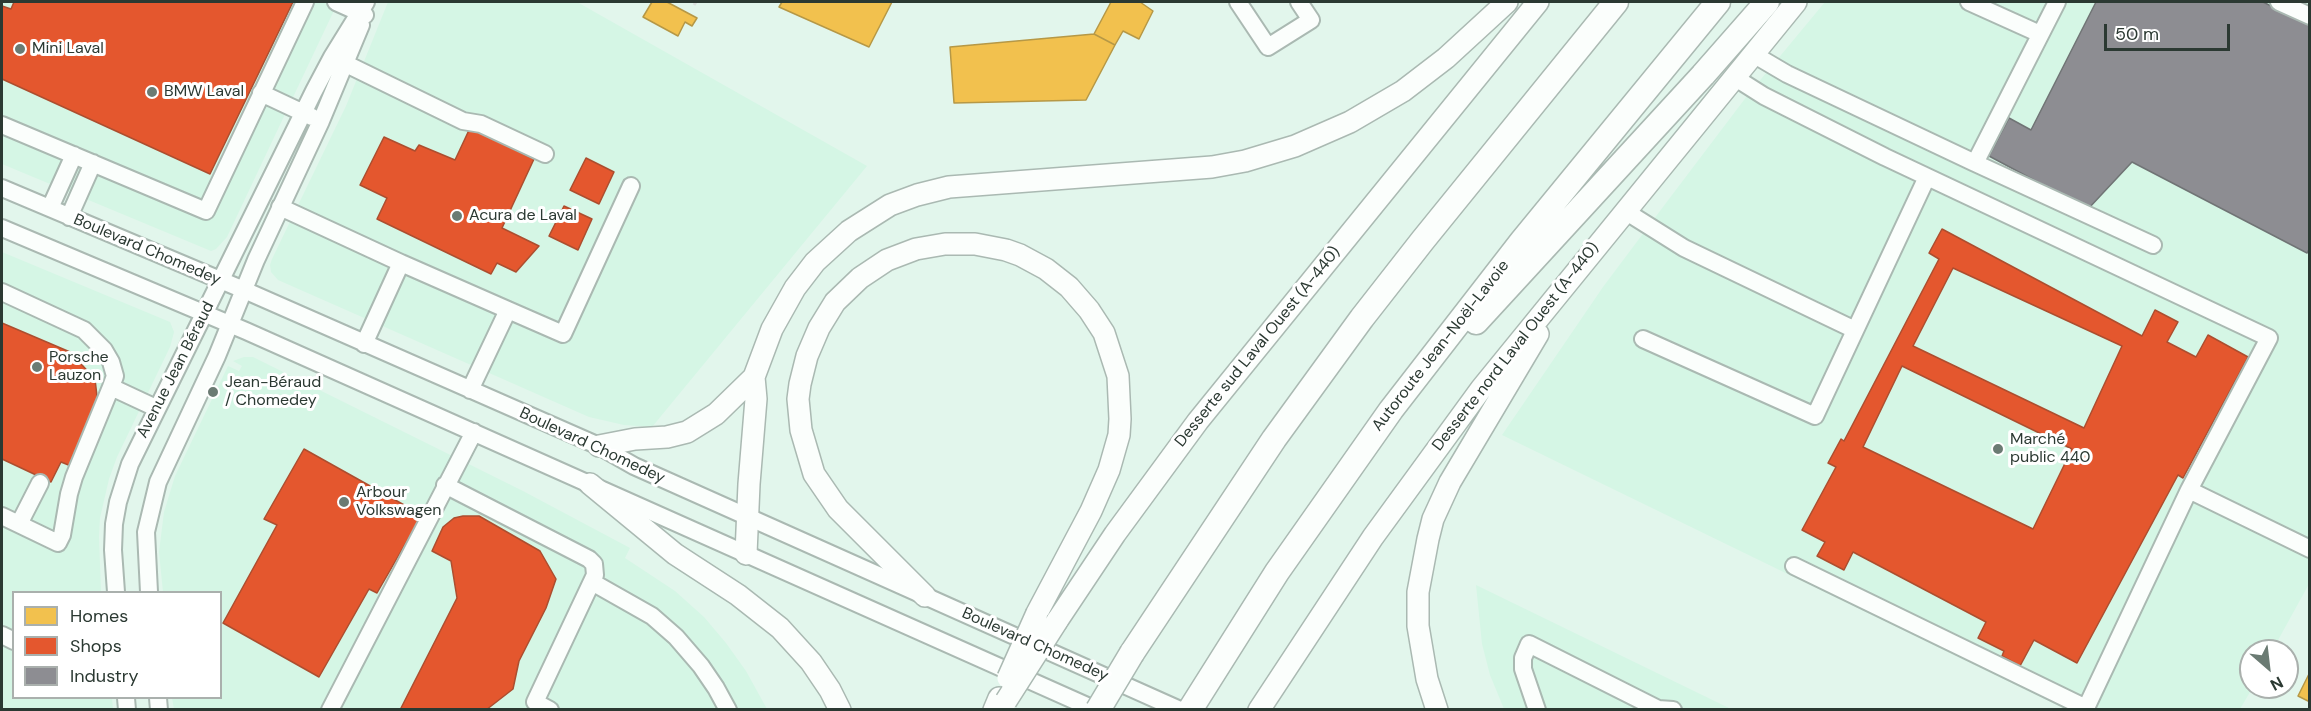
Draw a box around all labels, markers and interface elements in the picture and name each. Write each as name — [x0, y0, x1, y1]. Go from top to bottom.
scale bar — [2107, 12, 2233, 50]
text: 50 m — [2115, 22, 2159, 46]
place label: Mini Laval — [32, 39, 104, 59]
marker: Mini Laval — [13, 42, 27, 56]
place label: BMW Laval — [164, 82, 244, 102]
marker: BMW Laval — [145, 85, 159, 99]
place label: Acura de Laval — [469, 206, 577, 226]
marker: Acura de Laval — [450, 209, 464, 223]
street label: Boulevard Chomedey — [70, 210, 224, 290]
street label: Desserte nord Laval Ouest (A-440) — [1429, 239, 1603, 455]
street label: Desserte sud Laval Ouest (A-440) — [1171, 243, 1345, 451]
street label: Autoroute Jean-Noël-Lavoie — [1368, 257, 1514, 435]
street label: Avenue Jean Béraud — [133, 299, 219, 441]
place label: Porsche Lauzon — [49, 348, 109, 386]
marker: Porsche Lauzon — [30, 360, 44, 374]
place label: Jean-Béraud / Chomedey — [225, 373, 321, 411]
marker: Jean-Béraud / Chomedey — [206, 385, 220, 399]
street label: Boulevard Chomedey — [516, 404, 668, 488]
place label: Marché public 440 — [2010, 430, 2090, 468]
marker: Marché public 440 — [1991, 442, 2005, 456]
place label: Arbour Volkswagen — [356, 483, 442, 521]
marker: Arbour Volkswagen — [337, 495, 351, 509]
legend — [12, 591, 222, 699]
text: Homes — [70, 604, 128, 628]
street label: Boulevard Chomedey — [959, 604, 1111, 686]
text: Shops — [70, 634, 122, 658]
north arrow — [2239, 639, 2299, 699]
text: Industry — [70, 664, 139, 688]
text: N — [2267, 672, 2287, 696]

